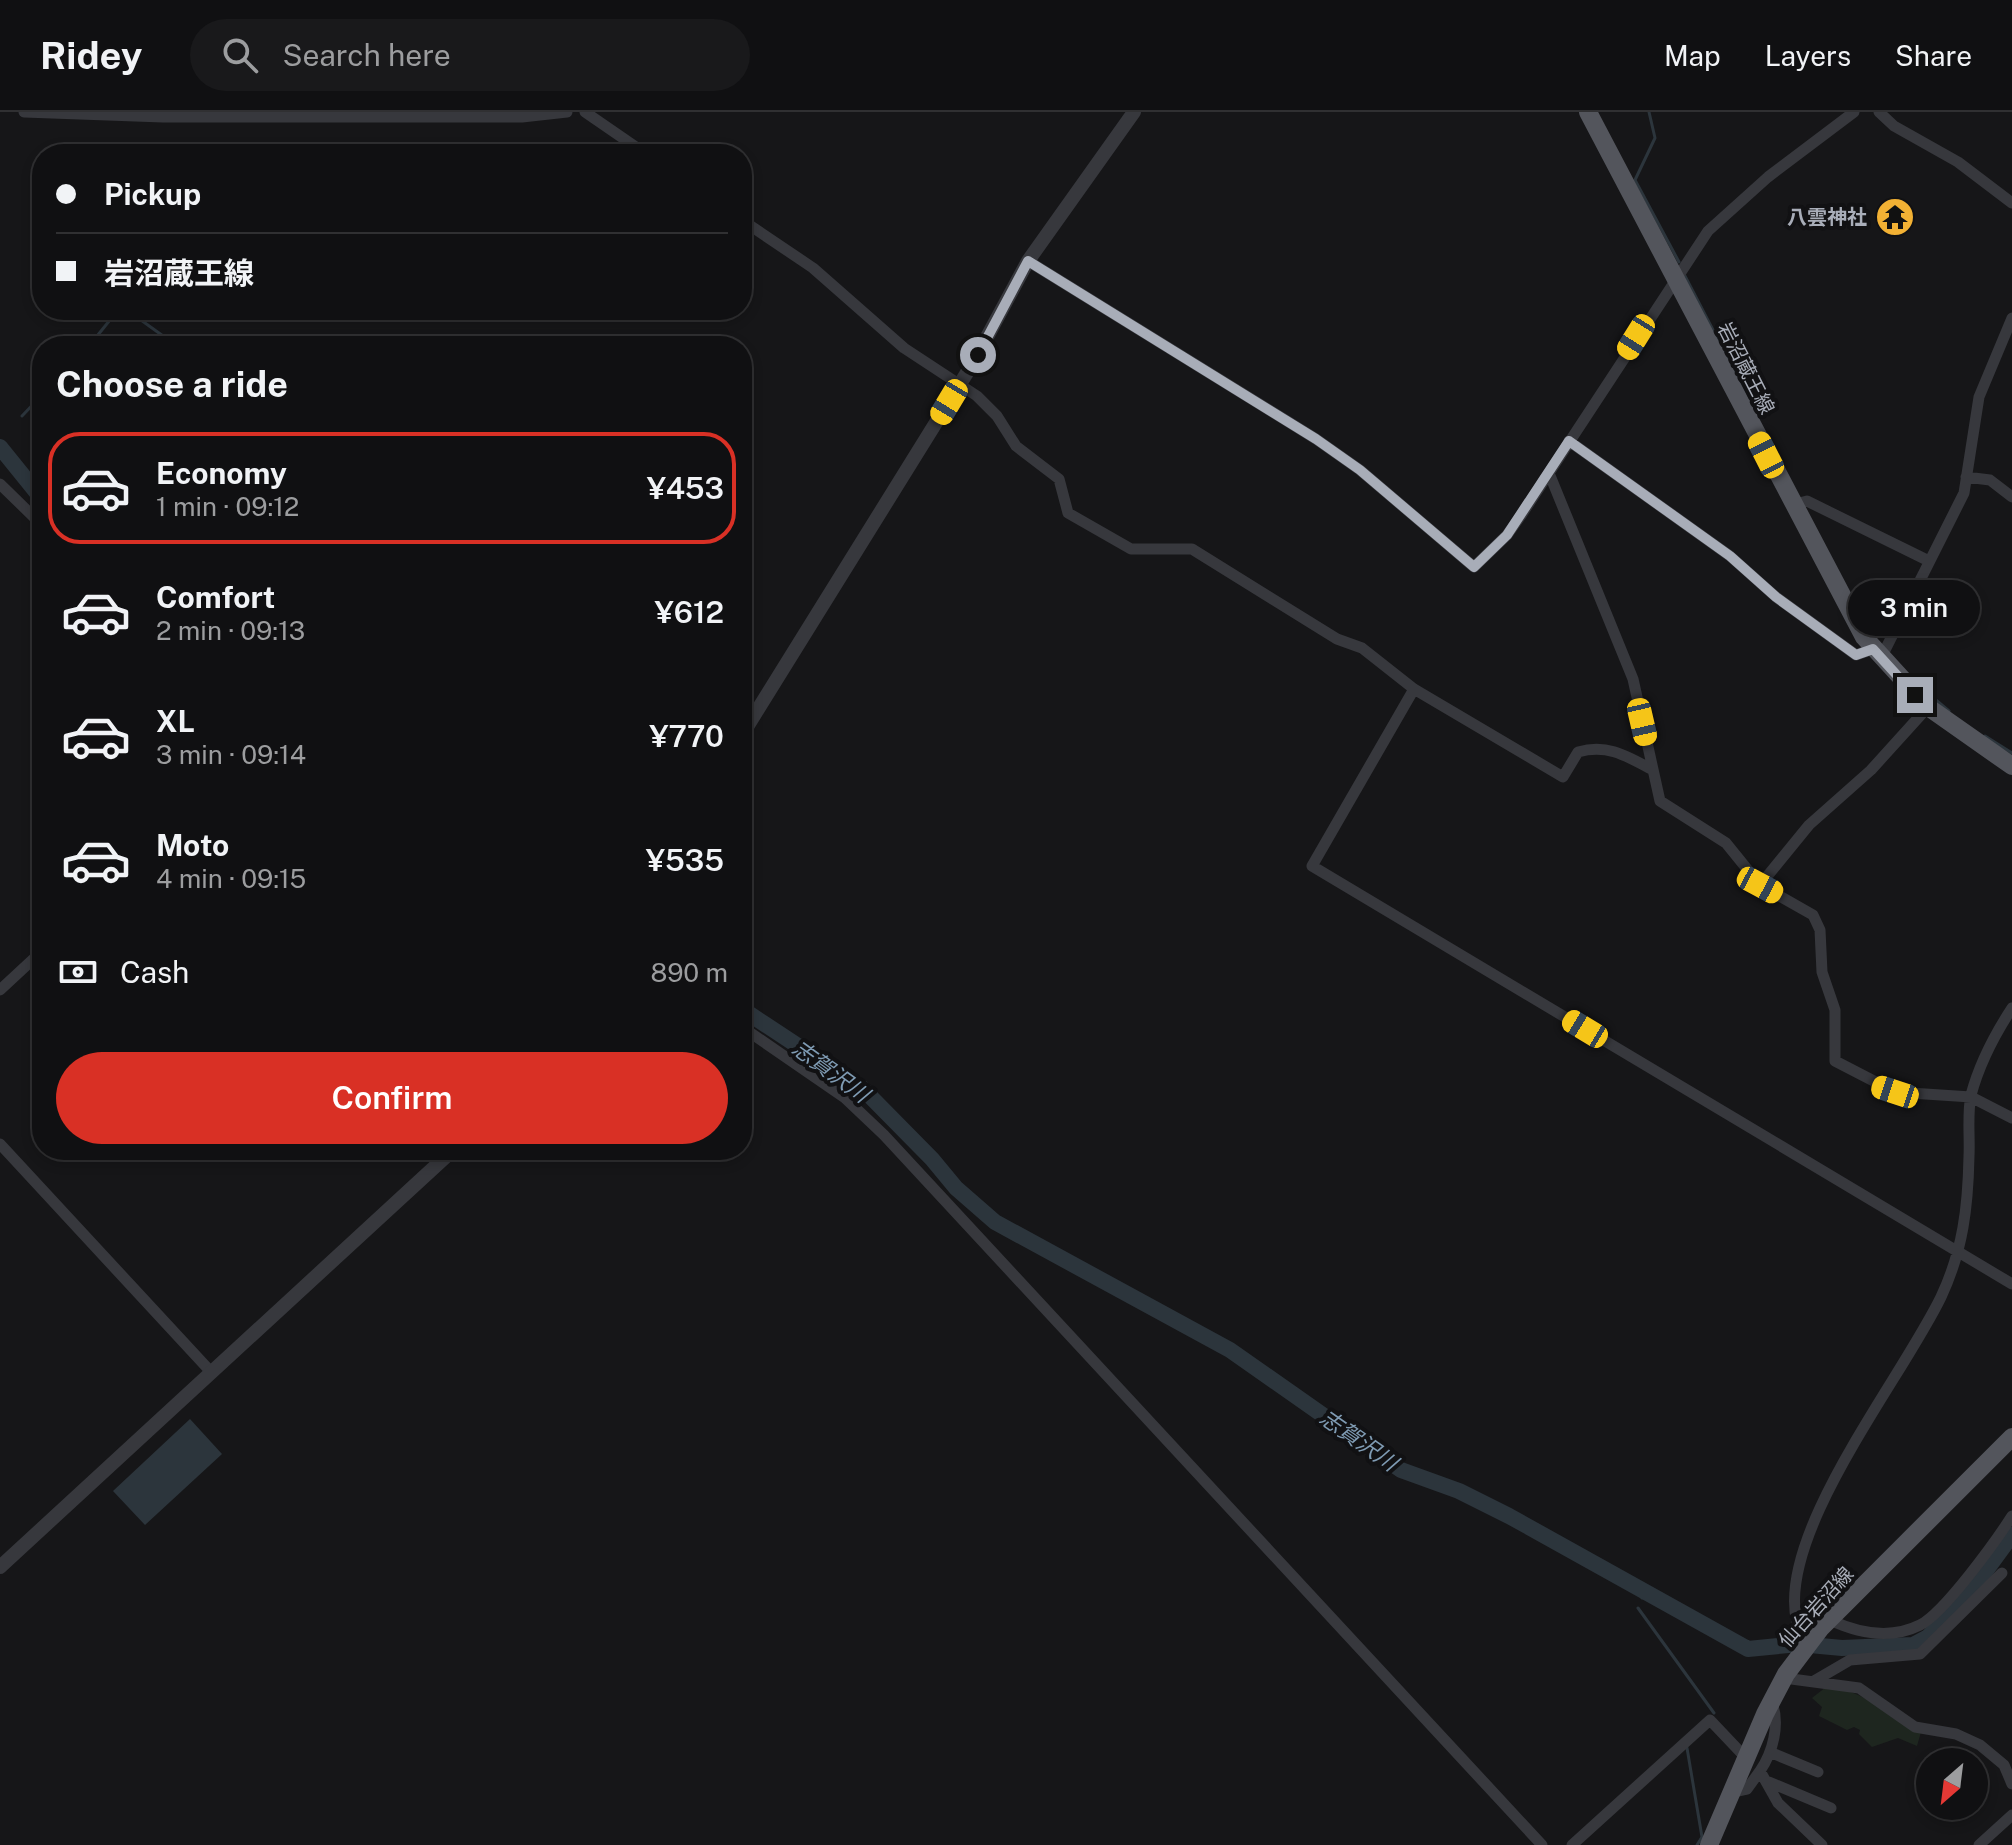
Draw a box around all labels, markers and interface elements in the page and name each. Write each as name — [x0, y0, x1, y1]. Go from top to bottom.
search box — [190, 19, 750, 91]
text: Ridey — [40, 33, 142, 78]
icon: search — [218, 33, 262, 77]
text: Search here — [282, 37, 451, 73]
text: Map — [1664, 39, 1721, 72]
text: Layers — [1765, 39, 1851, 72]
text: Share — [1895, 39, 1972, 72]
text: Pickup — [104, 176, 201, 212]
temple icon: 八雲神社 — [1874, 196, 1916, 238]
place label: 八雲神社 — [1787, 205, 1867, 229]
text: 岩沼蔵王線 — [104, 255, 254, 291]
car — [1613, 310, 1659, 364]
street label: 岩沼蔵王線 — [1713, 318, 1779, 418]
route start — [960, 337, 996, 373]
text: Choose a ride — [56, 363, 288, 405]
car — [926, 375, 972, 429]
car — [1744, 428, 1788, 482]
icon: car — [60, 452, 132, 524]
text: Economy — [156, 455, 287, 491]
text: ¥453 — [647, 470, 724, 506]
text: 1 min · 09:12 — [156, 491, 299, 522]
icon: car — [60, 576, 132, 648]
text: Comfort — [156, 579, 275, 615]
callout: 3 min — [1849, 579, 1981, 635]
text: 3 min — [1880, 592, 1948, 623]
text: ¥612 — [655, 594, 724, 630]
text: 2 min · 09:13 — [156, 615, 305, 646]
route end — [1897, 677, 1933, 713]
car — [1625, 696, 1659, 748]
icon: car — [60, 700, 132, 772]
text: XL — [156, 703, 195, 739]
text: ¥770 — [649, 718, 724, 754]
text: 3 min · 09:14 — [156, 739, 306, 770]
icon: car — [60, 824, 132, 896]
text: Moto — [156, 827, 229, 863]
text: ¥535 — [646, 842, 724, 878]
text: 4 min · 09:15 — [156, 863, 306, 894]
car — [1733, 863, 1787, 907]
icon: cash — [56, 950, 100, 994]
text: Cash — [120, 954, 189, 990]
text: 890 m — [651, 957, 728, 988]
car — [1558, 1006, 1612, 1052]
water label: 志賀沢川 — [788, 1035, 876, 1109]
button: Confirm — [56, 1052, 728, 1144]
car — [1868, 1073, 1922, 1111]
water label: 志賀沢川 — [1315, 1404, 1404, 1477]
street label: 仙台岩沼線 — [1774, 1562, 1858, 1652]
north arrow — [1916, 1748, 1988, 1820]
map controls — [1916, 1748, 1988, 1820]

